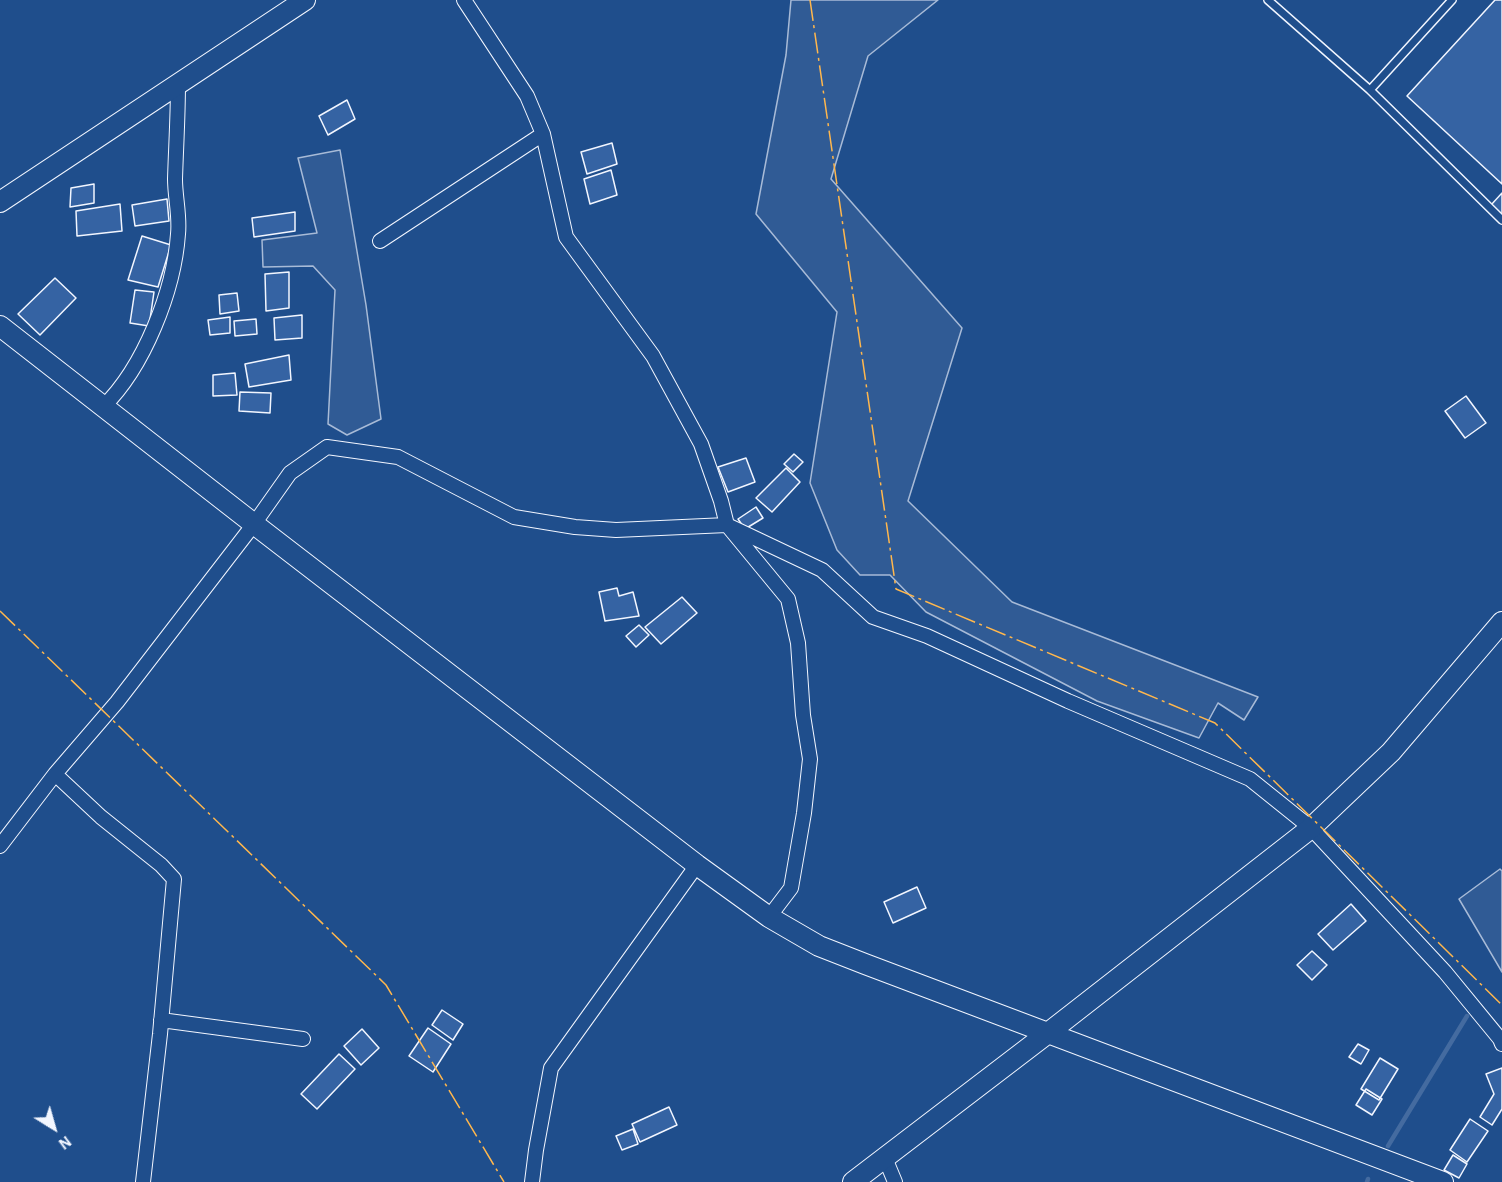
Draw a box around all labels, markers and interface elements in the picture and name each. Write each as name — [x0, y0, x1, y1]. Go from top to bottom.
north arrow — [24, 1098, 84, 1158]
text: N — [56, 1133, 74, 1152]

